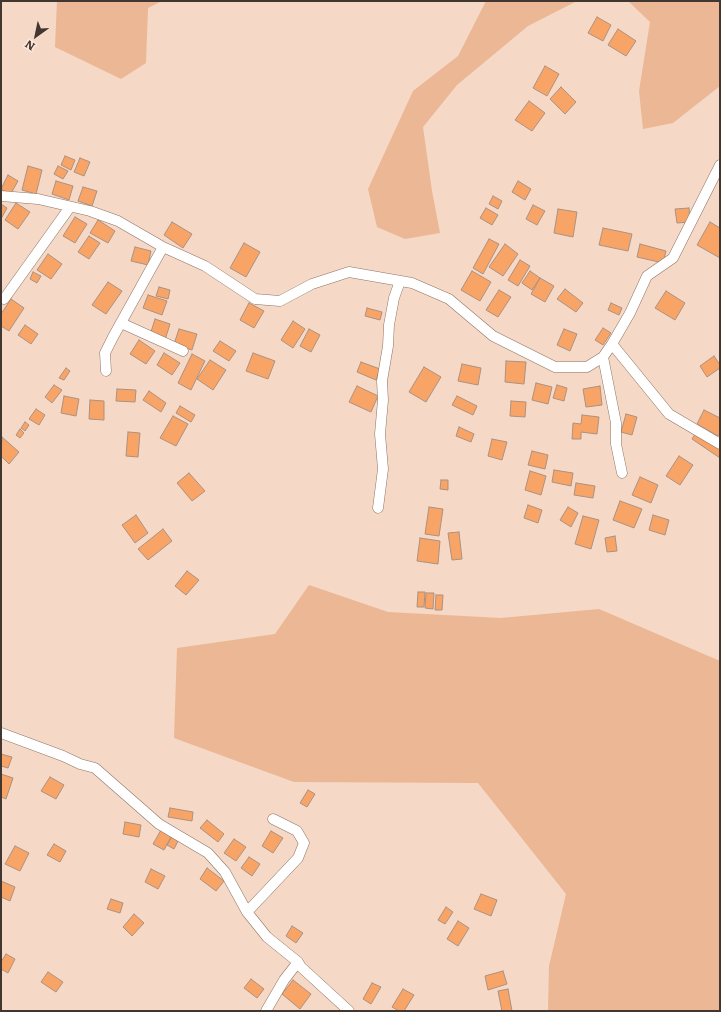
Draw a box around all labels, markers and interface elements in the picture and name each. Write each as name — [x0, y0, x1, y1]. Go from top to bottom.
north arrow — [16, 16, 56, 56]
text: N — [21, 37, 38, 55]

